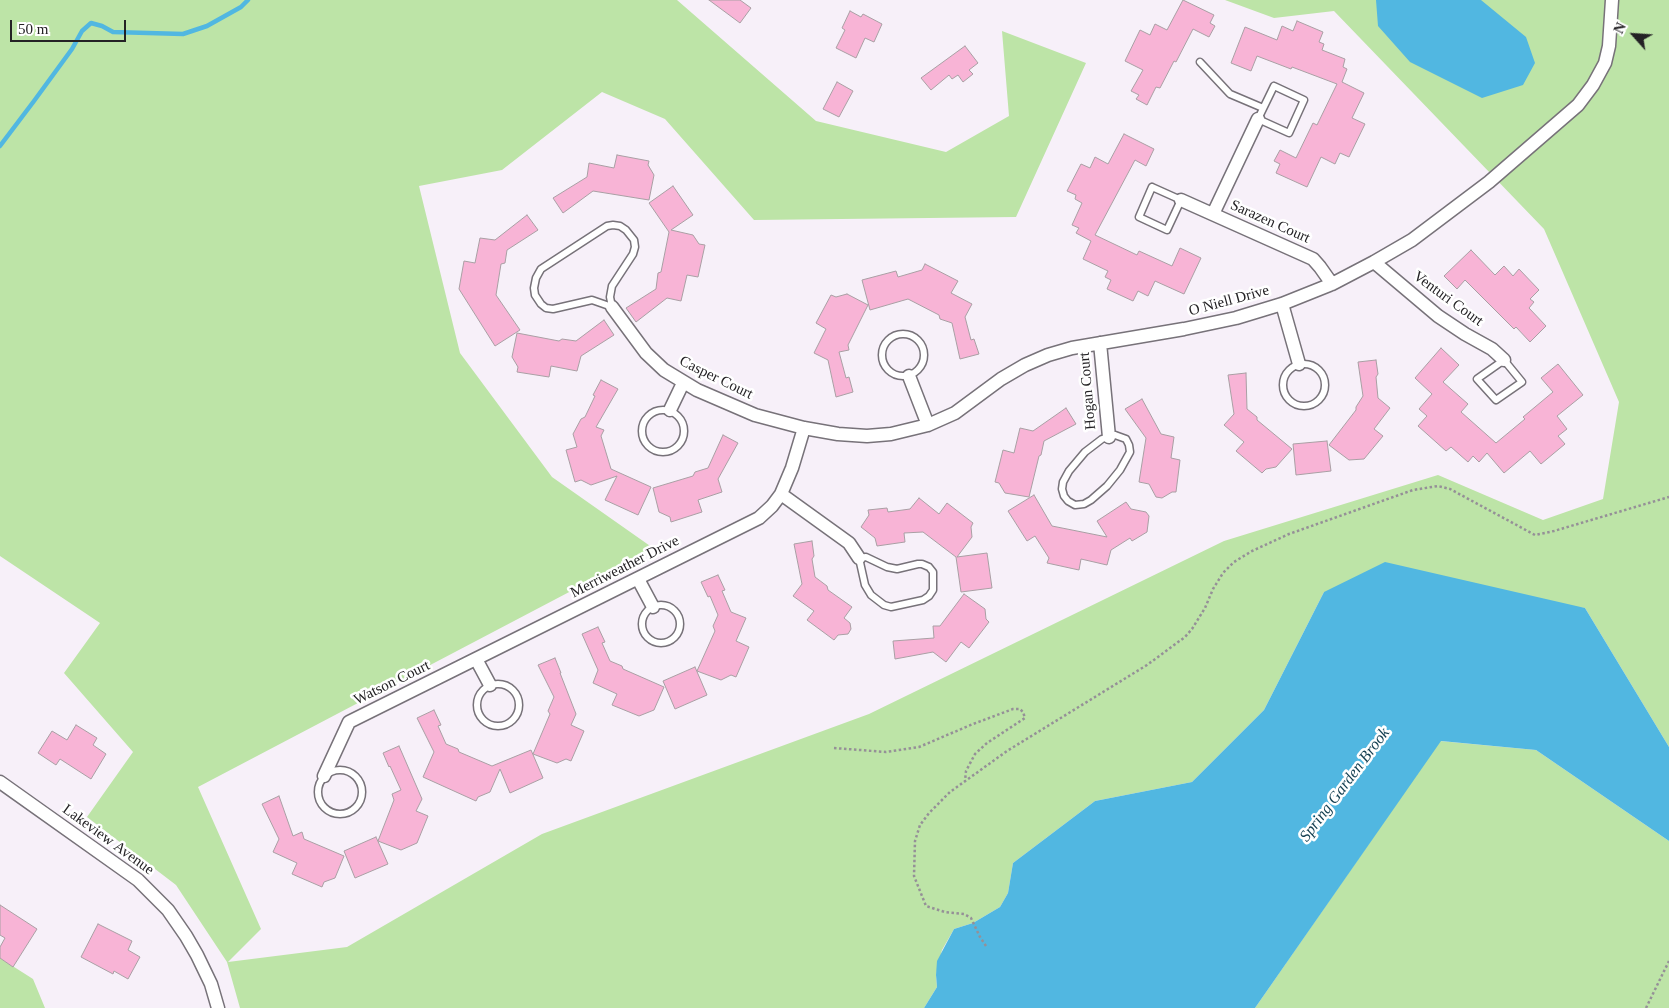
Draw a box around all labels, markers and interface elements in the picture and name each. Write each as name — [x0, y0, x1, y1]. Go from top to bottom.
scale bar — [12, 10, 129, 42]
north arrow — [1609, 10, 1659, 60]
text: N — [1611, 20, 1629, 36]
text: 50 m — [18, 21, 48, 37]
street label: Sarazen Court — [1227, 196, 1313, 248]
street label: Venturi Court — [1410, 268, 1486, 330]
street label: O Niell Drive — [1187, 282, 1271, 320]
street label: Hogan Court — [1076, 351, 1100, 431]
street label: Casper Court — [676, 352, 756, 404]
street label: Merriweather Drive — [568, 532, 682, 602]
street label: Watson Court — [351, 657, 433, 709]
water label: Spring Garden Brook — [1296, 724, 1394, 846]
street label: Lakeview Avenue — [59, 801, 157, 879]

